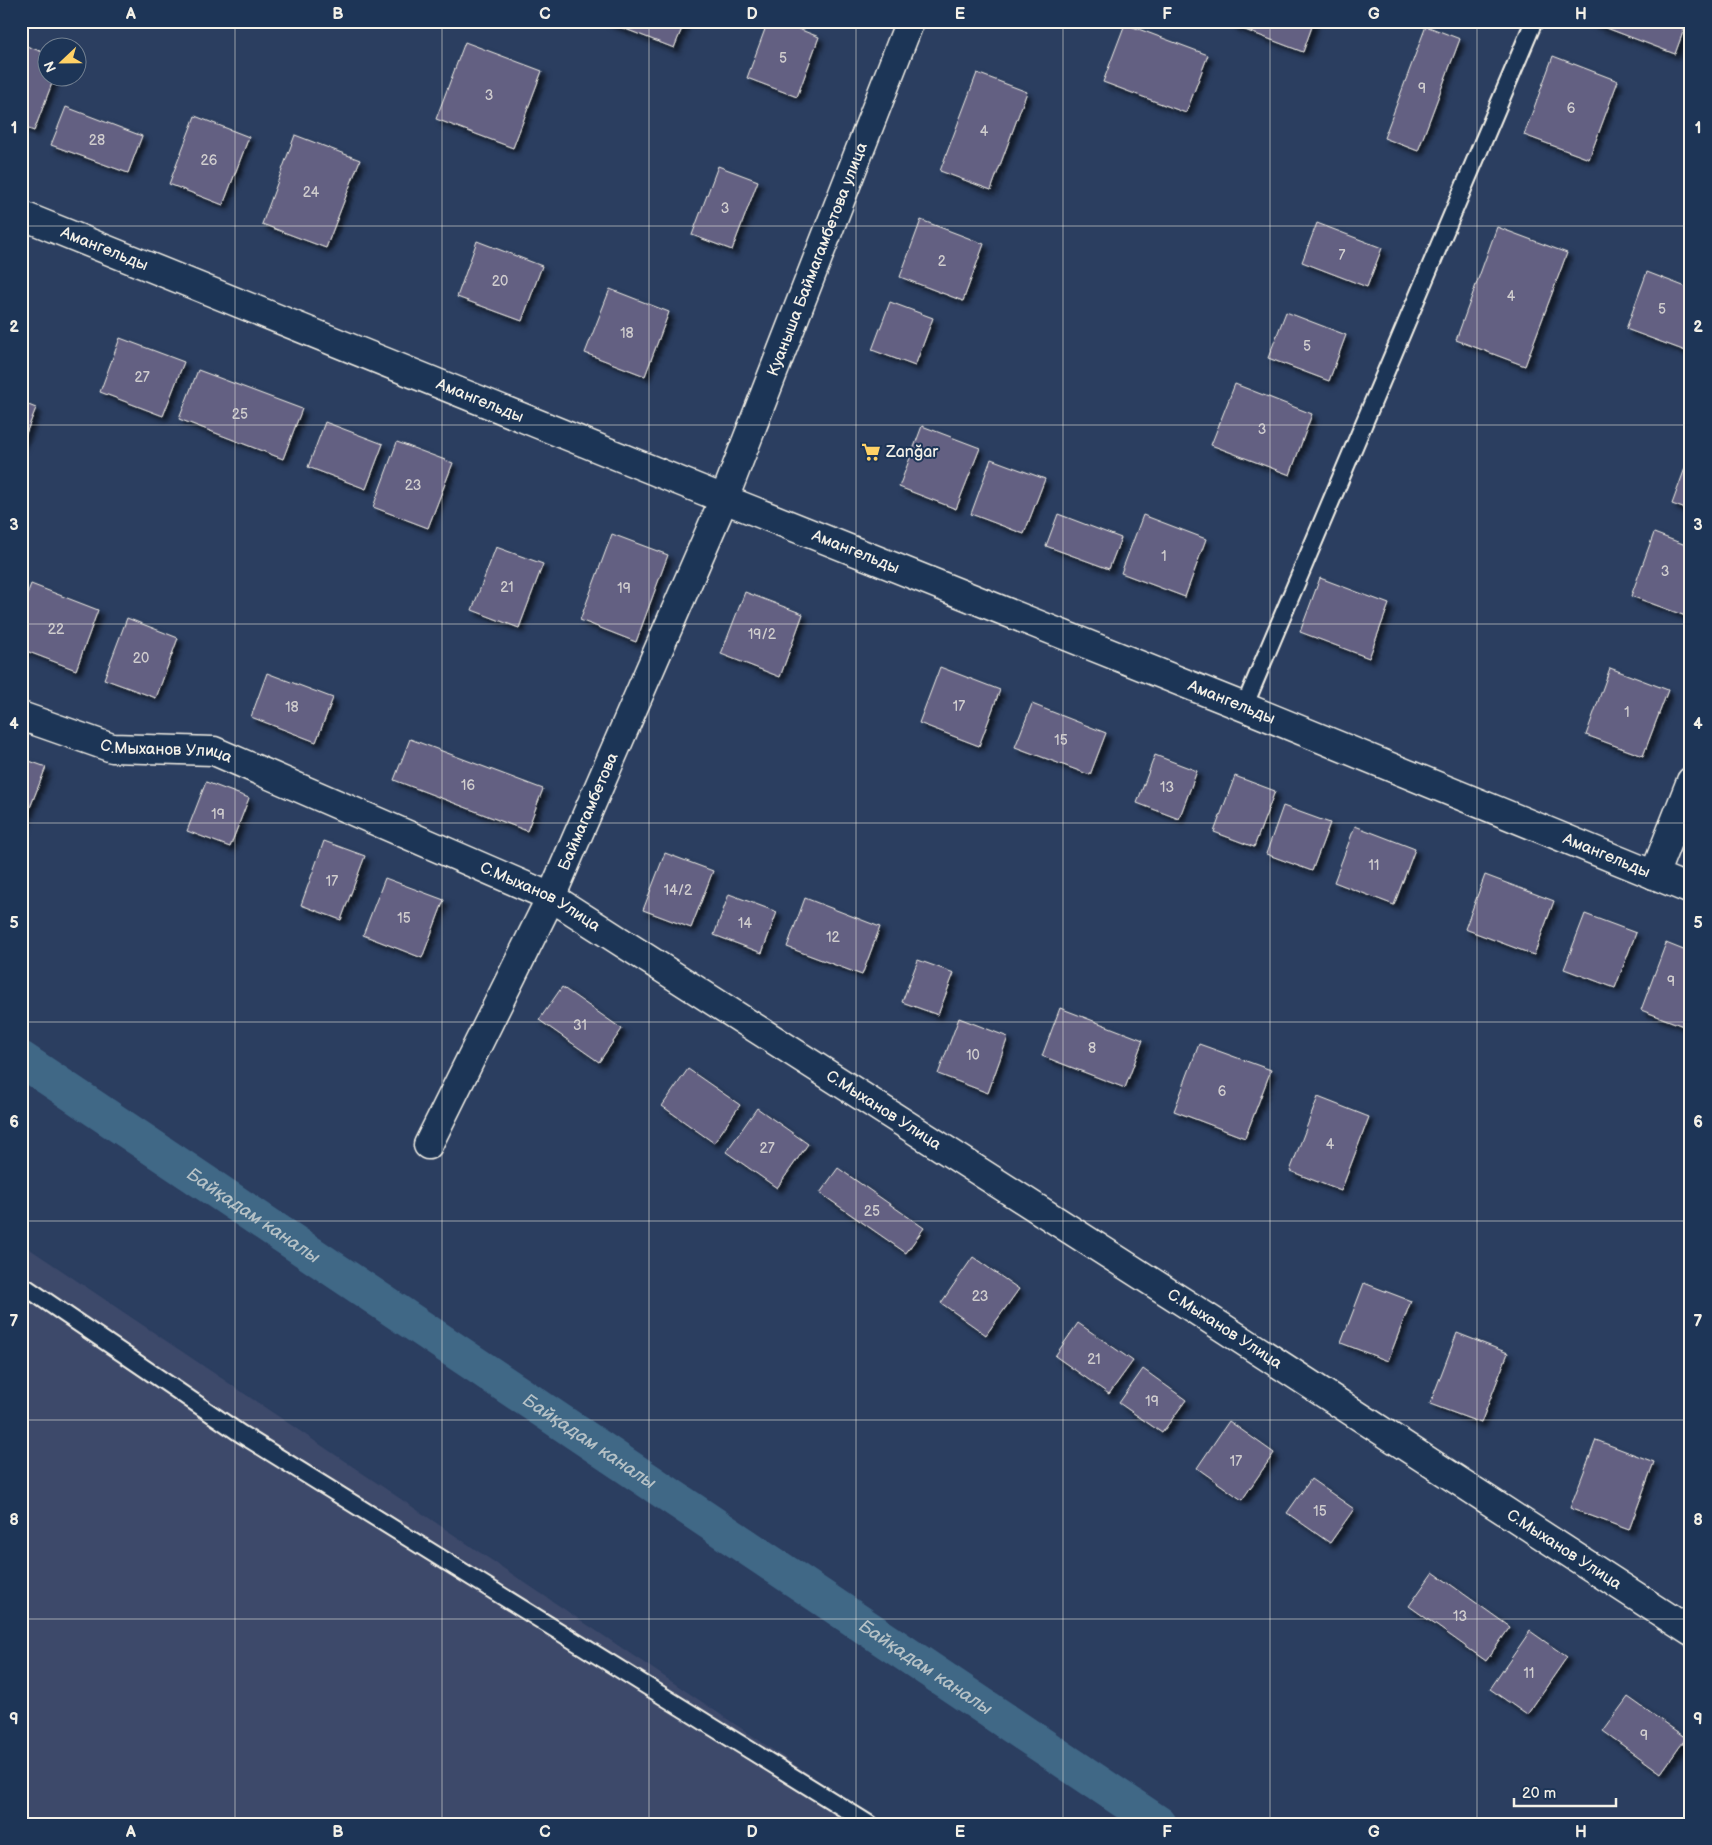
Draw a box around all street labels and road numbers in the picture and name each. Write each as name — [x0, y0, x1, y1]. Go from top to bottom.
street label: Куаныша Баймагамбетова улица — [763, 139, 871, 379]
street label: Амангельды — [57, 222, 151, 275]
street label: Амангельды — [433, 374, 526, 426]
street label: Амангельды — [808, 525, 902, 578]
street label: Амангельды — [1184, 676, 1278, 728]
street label: С.Мыханов Улица — [98, 735, 236, 767]
street label: Баймагамбетова — [554, 749, 622, 873]
street label: Амангельды — [1559, 829, 1653, 882]
street label: С.Мыханов Улица — [477, 858, 604, 936]
street label: С.Мыханов Улица — [823, 1066, 945, 1154]
street label: С.Мыханов Улица — [1164, 1285, 1286, 1373]
street label: С.Мыханов Улица — [1503, 1505, 1626, 1594]

